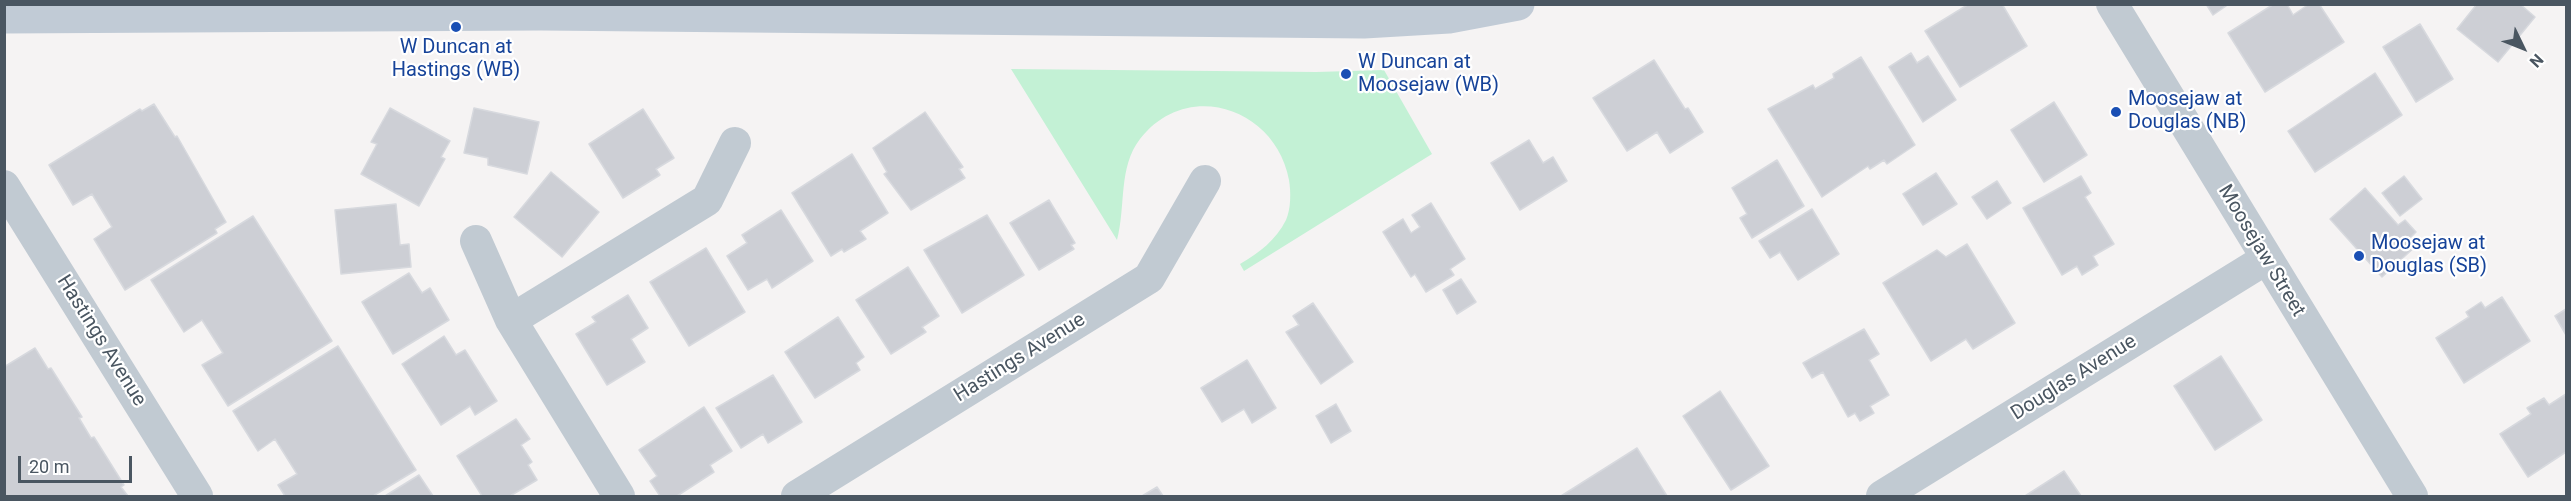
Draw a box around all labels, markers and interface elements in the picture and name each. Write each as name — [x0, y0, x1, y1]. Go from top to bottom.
north arrow — [2493, 18, 2553, 78]
marker: W Duncan at Hastings (WB) — [449, 20, 463, 34]
place label: W Duncan at Hastings (WB) — [392, 36, 520, 83]
text: N — [2526, 50, 2547, 71]
place label: W Duncan at Moosejaw (WB) — [1358, 51, 1499, 98]
marker: W Duncan at Moosejaw (WB) — [1339, 67, 1353, 81]
place label: Moosejaw at Douglas (NB) — [2128, 88, 2246, 135]
marker: Moosejaw at Douglas (NB) — [2109, 105, 2123, 119]
street label: Moosejaw Street — [2212, 181, 2310, 321]
place label: Moosejaw at Douglas (SB) — [2371, 232, 2487, 279]
marker: Moosejaw at Douglas (SB) — [2352, 249, 2366, 263]
street label: Hastings Avenue — [51, 271, 151, 411]
street label: Hastings Avenue — [950, 308, 1090, 408]
street label: Douglas Avenue — [2007, 330, 2141, 426]
scale bar — [21, 444, 135, 482]
text: 20 m — [29, 456, 69, 477]

